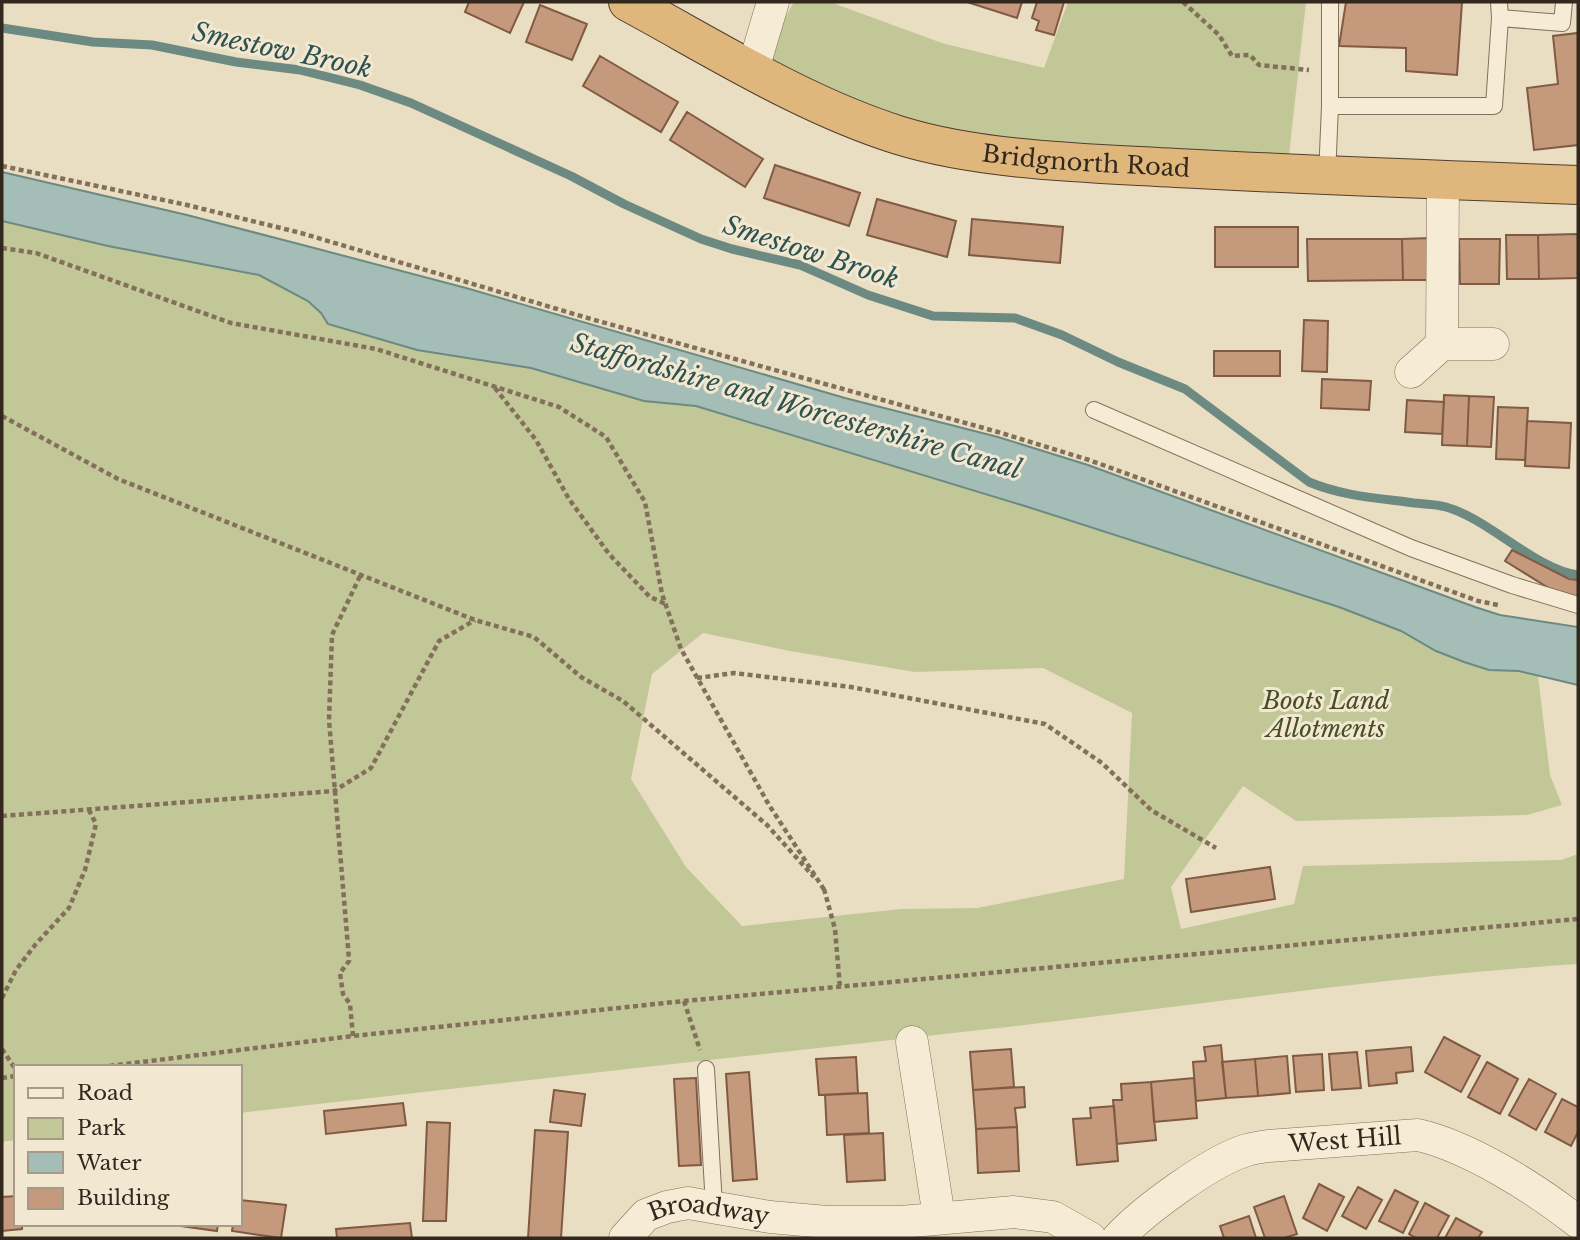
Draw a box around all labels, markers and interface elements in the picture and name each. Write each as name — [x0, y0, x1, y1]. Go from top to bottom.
water label: Smestow Brook — [189, 15, 375, 85]
street label: Bridgnorth Road — [980, 138, 1191, 183]
water label: Smestow Brook — [719, 209, 903, 295]
water label: Staffordshire and Worcestershire Canal — [567, 326, 1026, 486]
park label: Boots Land Allotments — [1262, 686, 1390, 743]
legend — [14, 1065, 242, 1226]
text: Road — [77, 1080, 133, 1106]
text: Park — [77, 1115, 126, 1141]
street label: West Hill — [1287, 1121, 1403, 1159]
text: Water — [76, 1150, 141, 1176]
text: Building — [77, 1185, 170, 1211]
street label: Broadway — [644, 1187, 773, 1231]

